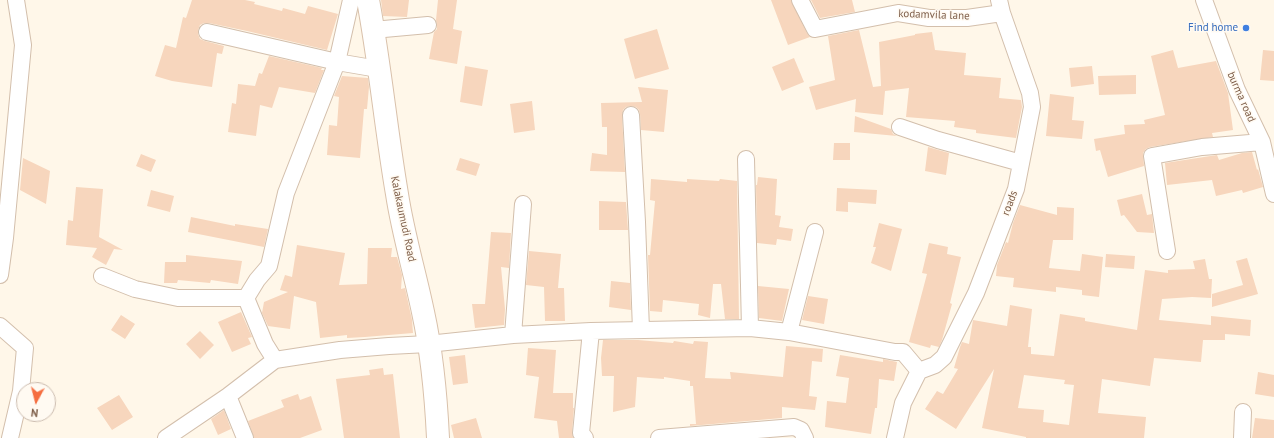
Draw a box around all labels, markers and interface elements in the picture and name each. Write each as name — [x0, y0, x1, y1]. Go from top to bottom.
street label: kodamvila lane — [898, 7, 970, 23]
place label: Find home — [1188, 21, 1238, 35]
marker: Find home — [1241, 23, 1251, 33]
street label: burma road — [1224, 70, 1258, 124]
street label: Kalakaumudi Road — [387, 175, 419, 263]
street label: roads — [999, 189, 1021, 217]
north arrow — [16, 382, 56, 422]
text: N — [30, 406, 39, 420]

